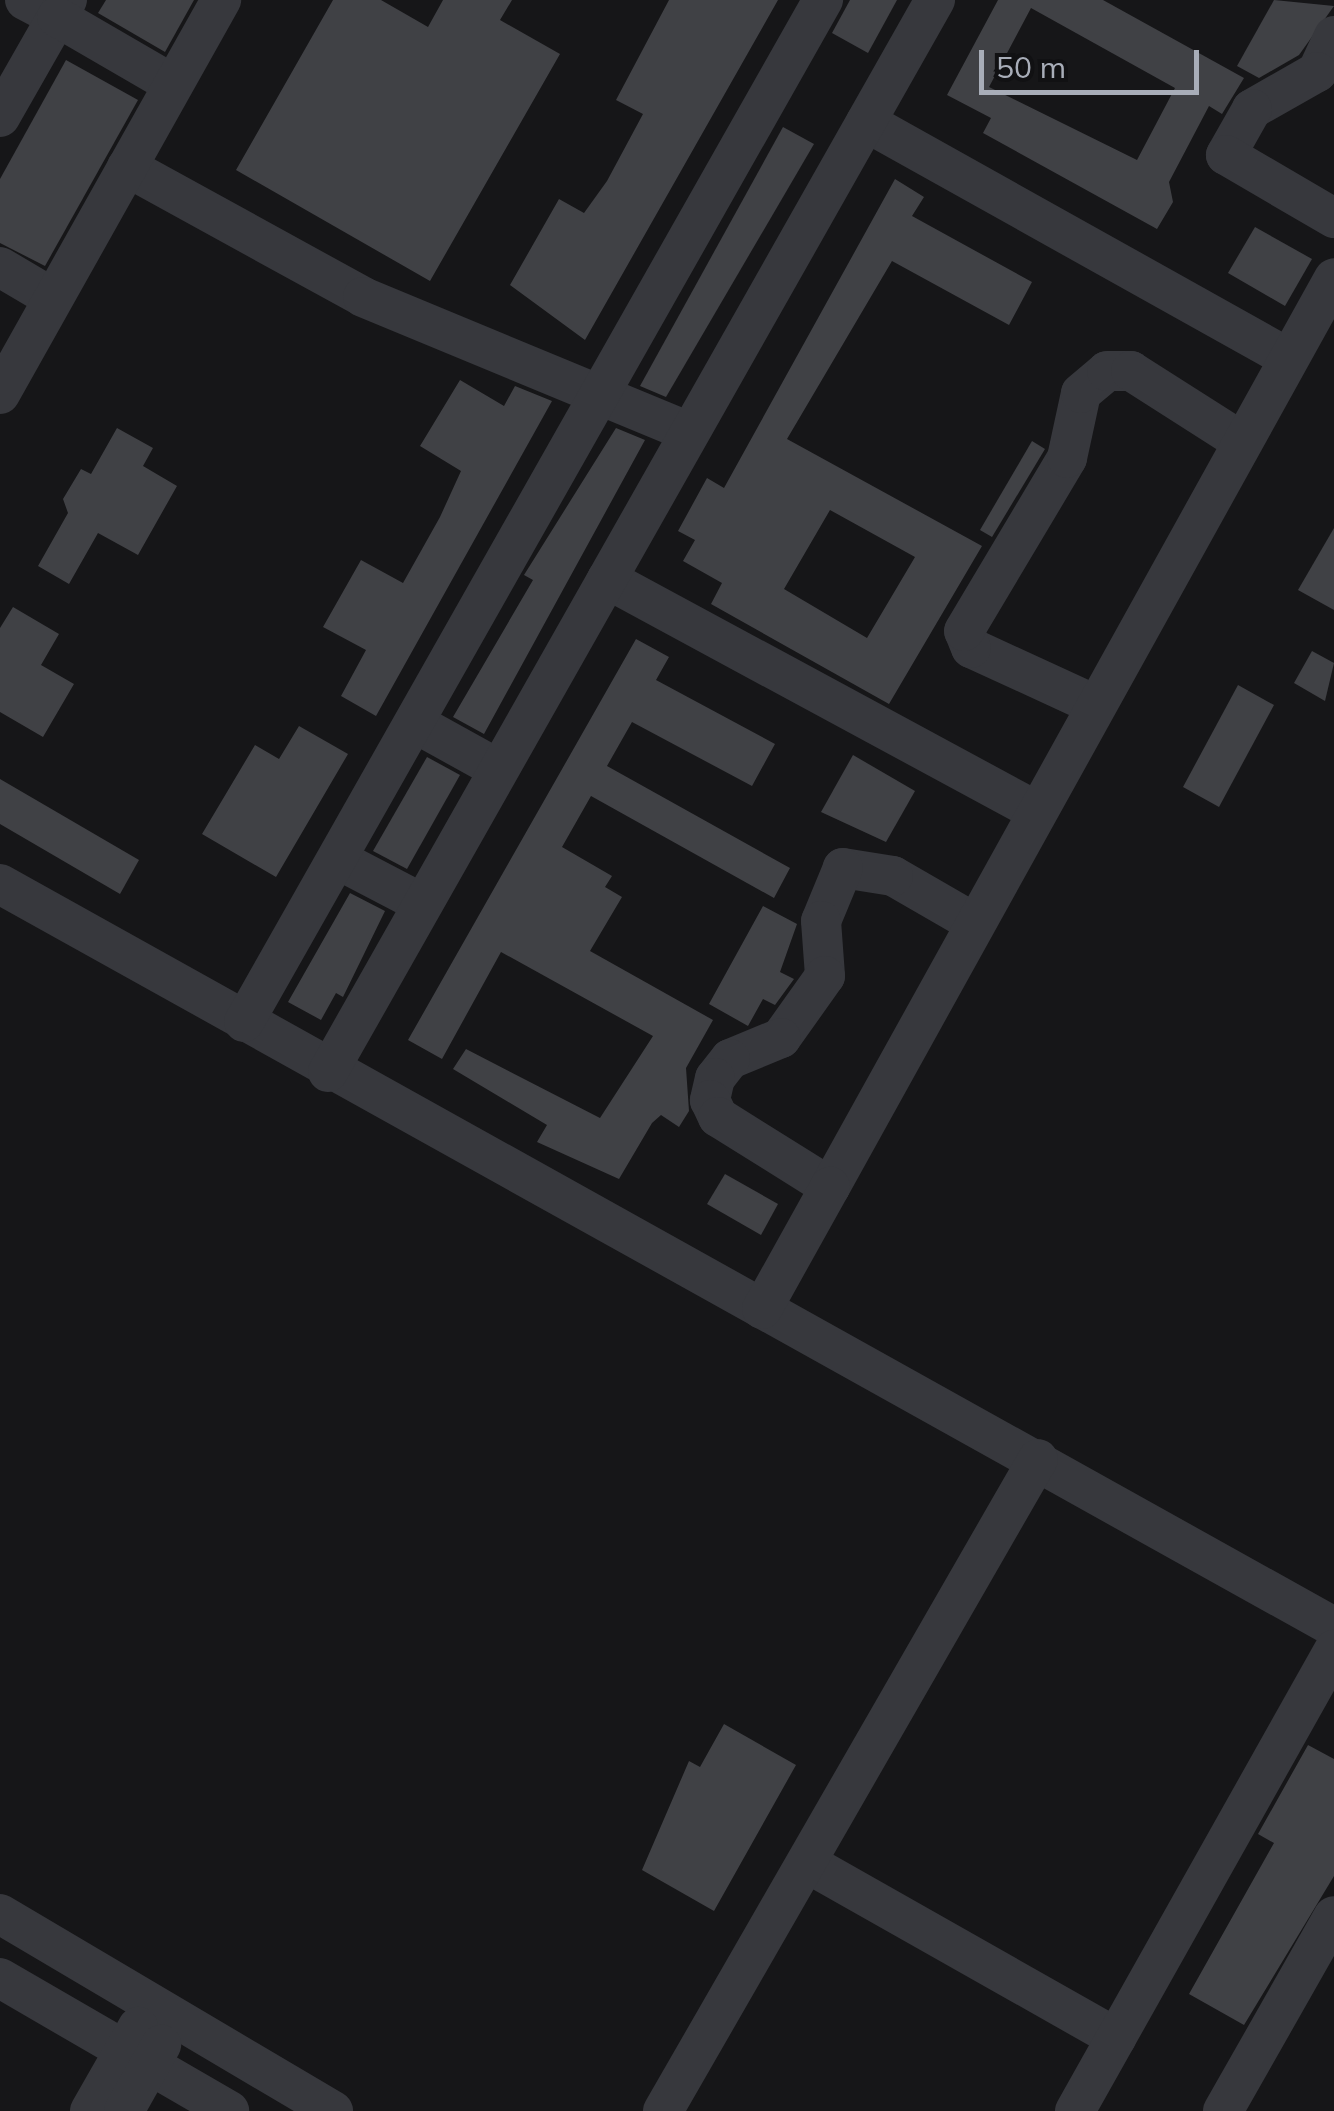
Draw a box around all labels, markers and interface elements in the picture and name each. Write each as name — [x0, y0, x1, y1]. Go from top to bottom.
scale bar — [984, 30, 1204, 92]
text: 50 m — [996, 48, 1066, 86]

